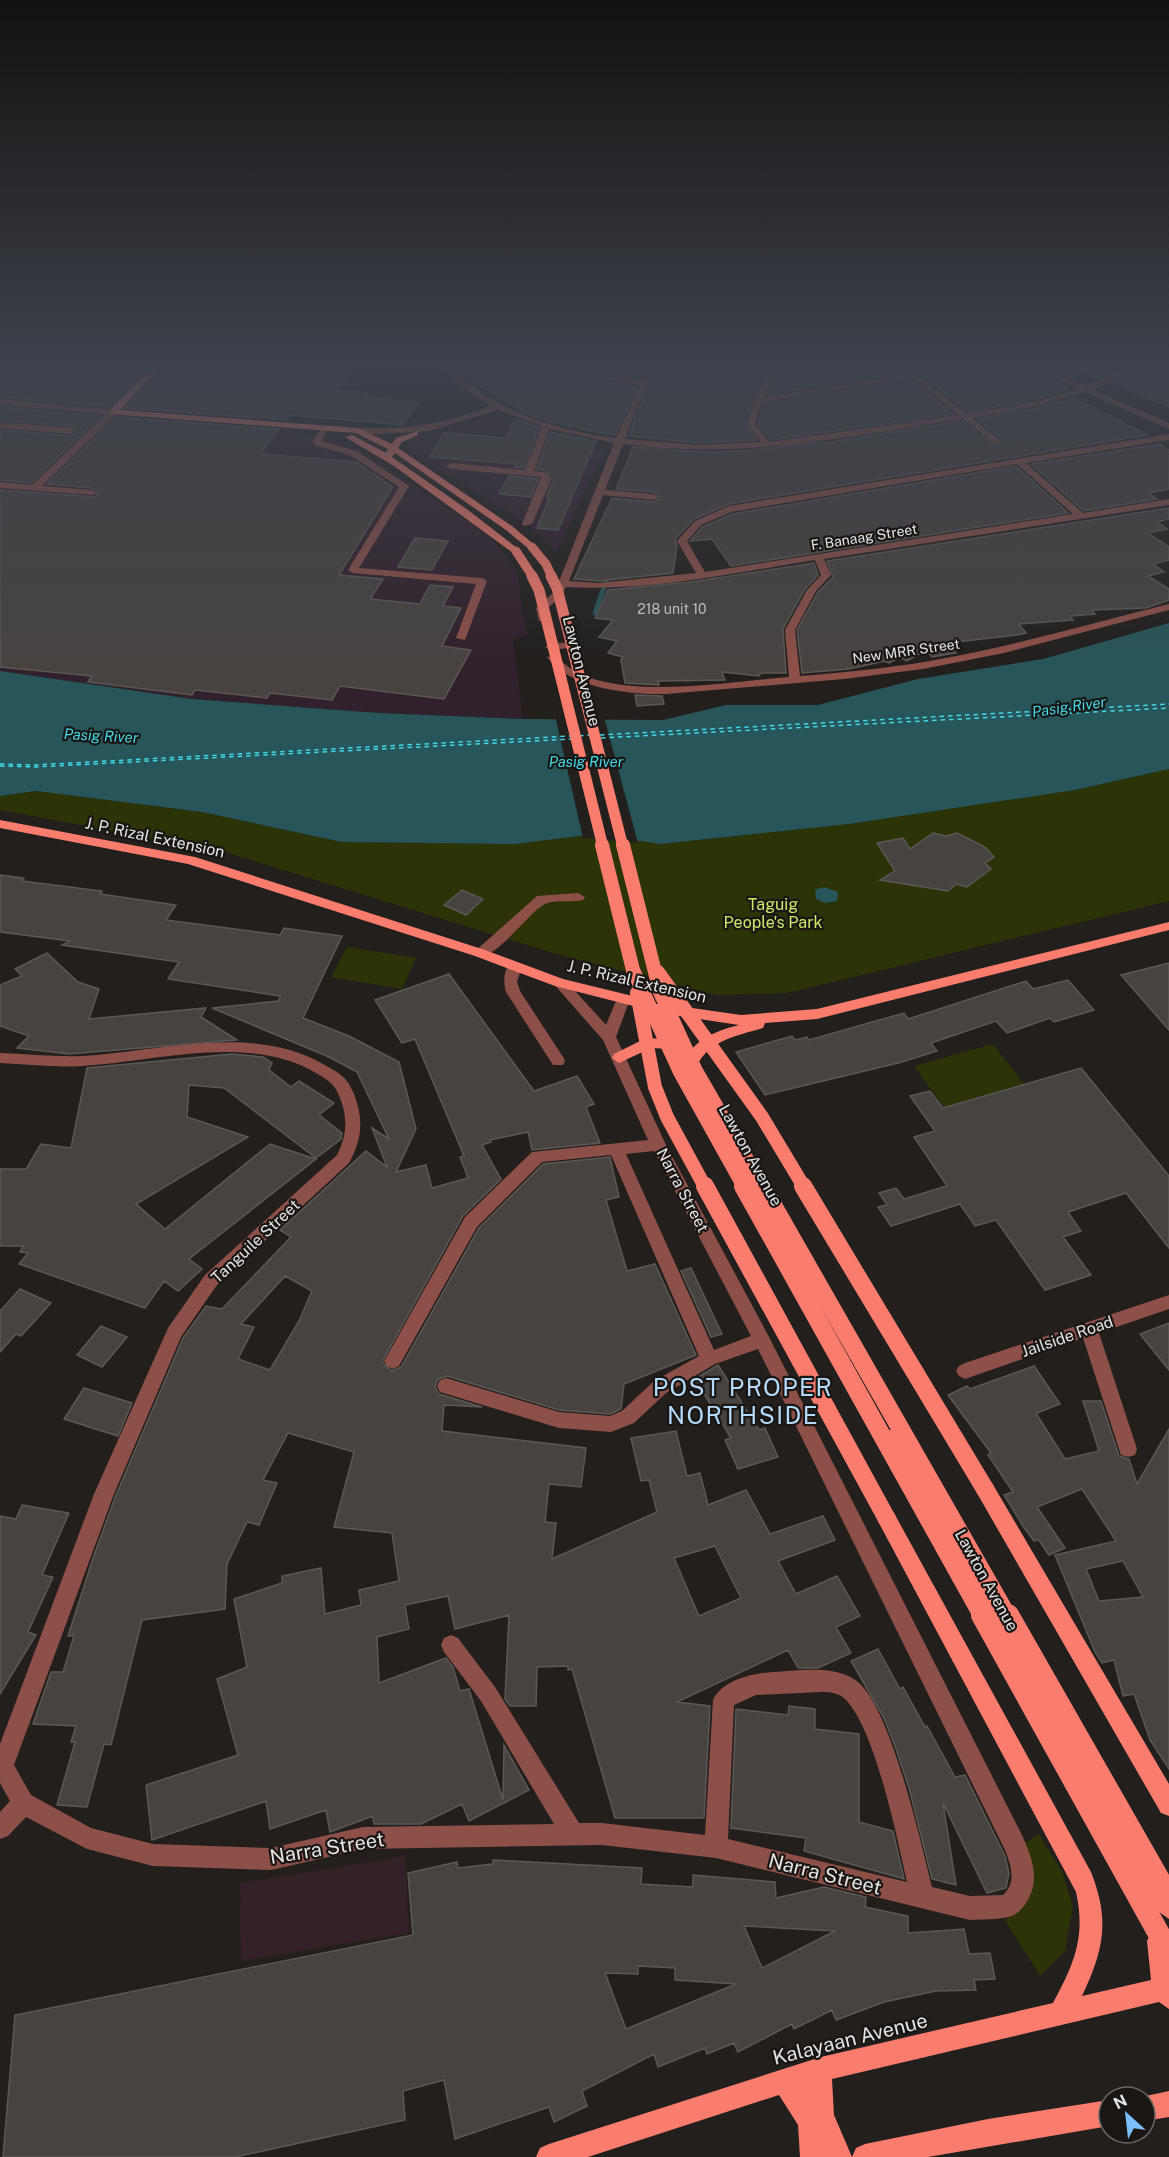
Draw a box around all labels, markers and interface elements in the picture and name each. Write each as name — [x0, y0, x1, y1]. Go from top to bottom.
street label: F. Banaag Street — [810, 521, 918, 553]
house number: 218 unit 10 — [637, 601, 707, 617]
street label: Lawton Avenue — [559, 614, 604, 728]
street label: New MRR Street — [851, 636, 961, 666]
water label: Pasig River — [1031, 693, 1107, 720]
water label: Pasig River — [63, 725, 139, 746]
water label: Pasig River — [549, 753, 624, 770]
street label: J. P. Rizal Extension — [83, 813, 226, 862]
park label: Taguig People's Park — [724, 895, 822, 932]
street label: J. P. Rizal Extension — [565, 956, 708, 1007]
street label: Lawton Avenue — [715, 1101, 786, 1209]
street label: Narra Street — [652, 1145, 713, 1236]
street label: Tanguile Street — [207, 1196, 303, 1287]
street label: Jailside Road — [1019, 1312, 1116, 1361]
district label: POST PROPER NORTHSIDE — [653, 1373, 833, 1429]
street label: Lawton Avenue — [951, 1526, 1022, 1634]
street label: Narra Street — [268, 1827, 386, 1869]
street label: Narra Street — [766, 1848, 884, 1900]
street label: Kalayaan Avenue — [770, 2008, 930, 2070]
north arrow — [1097, 2085, 1157, 2145]
text: N — [1111, 2091, 1130, 2113]

